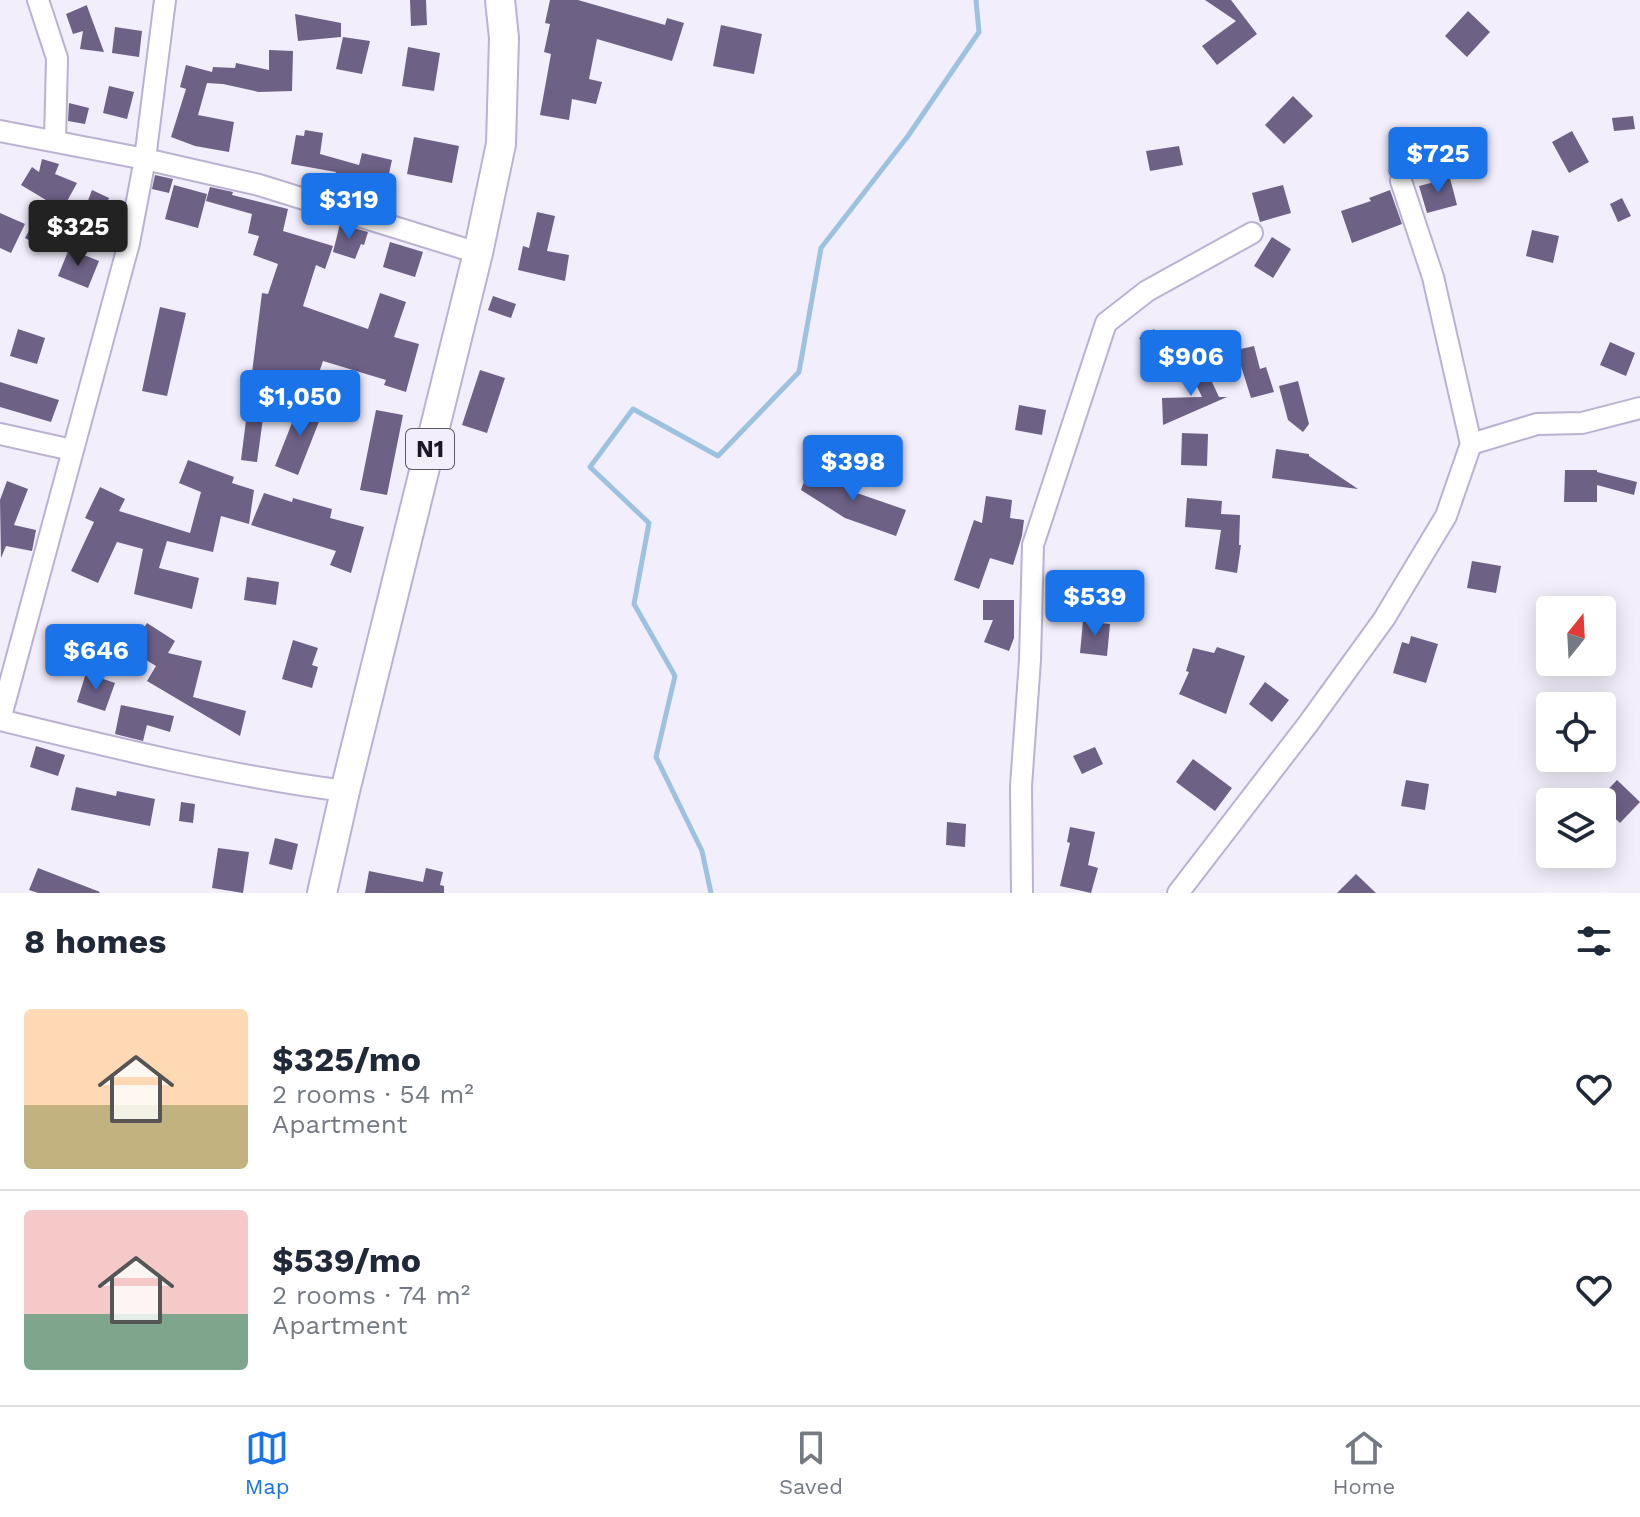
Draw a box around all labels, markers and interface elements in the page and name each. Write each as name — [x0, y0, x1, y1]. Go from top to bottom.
pin: $725 — [1391, 127, 1485, 195]
text: $725 — [1406, 138, 1470, 168]
pin: $319 — [302, 173, 396, 241]
text: $319 — [319, 184, 379, 214]
pin: $325 — [31, 200, 125, 268]
text: $325 — [47, 211, 109, 241]
pin: $906 — [1144, 330, 1238, 398]
text: $906 — [1158, 341, 1224, 371]
pin: $1,050 — [235, 370, 365, 438]
text: $1,050 — [258, 381, 342, 411]
road number: N1 — [406, 429, 454, 469]
pin: $398 — [806, 435, 900, 503]
text: $398 — [821, 446, 885, 476]
pin: $539 — [1048, 570, 1142, 638]
text: $539 — [1063, 581, 1127, 611]
north arrow — [1536, 596, 1616, 676]
map controls — [1536, 596, 1616, 868]
pin: $646 — [49, 624, 143, 692]
text: $646 — [63, 635, 129, 665]
button: locate — [1536, 692, 1616, 772]
button: layers — [1536, 788, 1616, 868]
icon: filters — [1572, 919, 1616, 963]
text: 8 homes — [24, 921, 166, 961]
text: $325/mo — [272, 1039, 421, 1079]
icon: home — [88, 1041, 184, 1137]
icon: heart — [1572, 1067, 1616, 1111]
text: 2 rooms · 54 m² — [272, 1079, 474, 1109]
text: Apartment — [272, 1109, 408, 1139]
text: $539/mo — [272, 1240, 421, 1280]
icon: home — [88, 1242, 184, 1338]
icon: heart — [1572, 1268, 1616, 1312]
text: 2 rooms · 74 m² — [272, 1280, 470, 1310]
text: Apartment — [272, 1310, 408, 1340]
tab: Map — [245, 1426, 290, 1499]
tab: Saved — [779, 1426, 843, 1499]
tab: Home — [1332, 1426, 1395, 1499]

